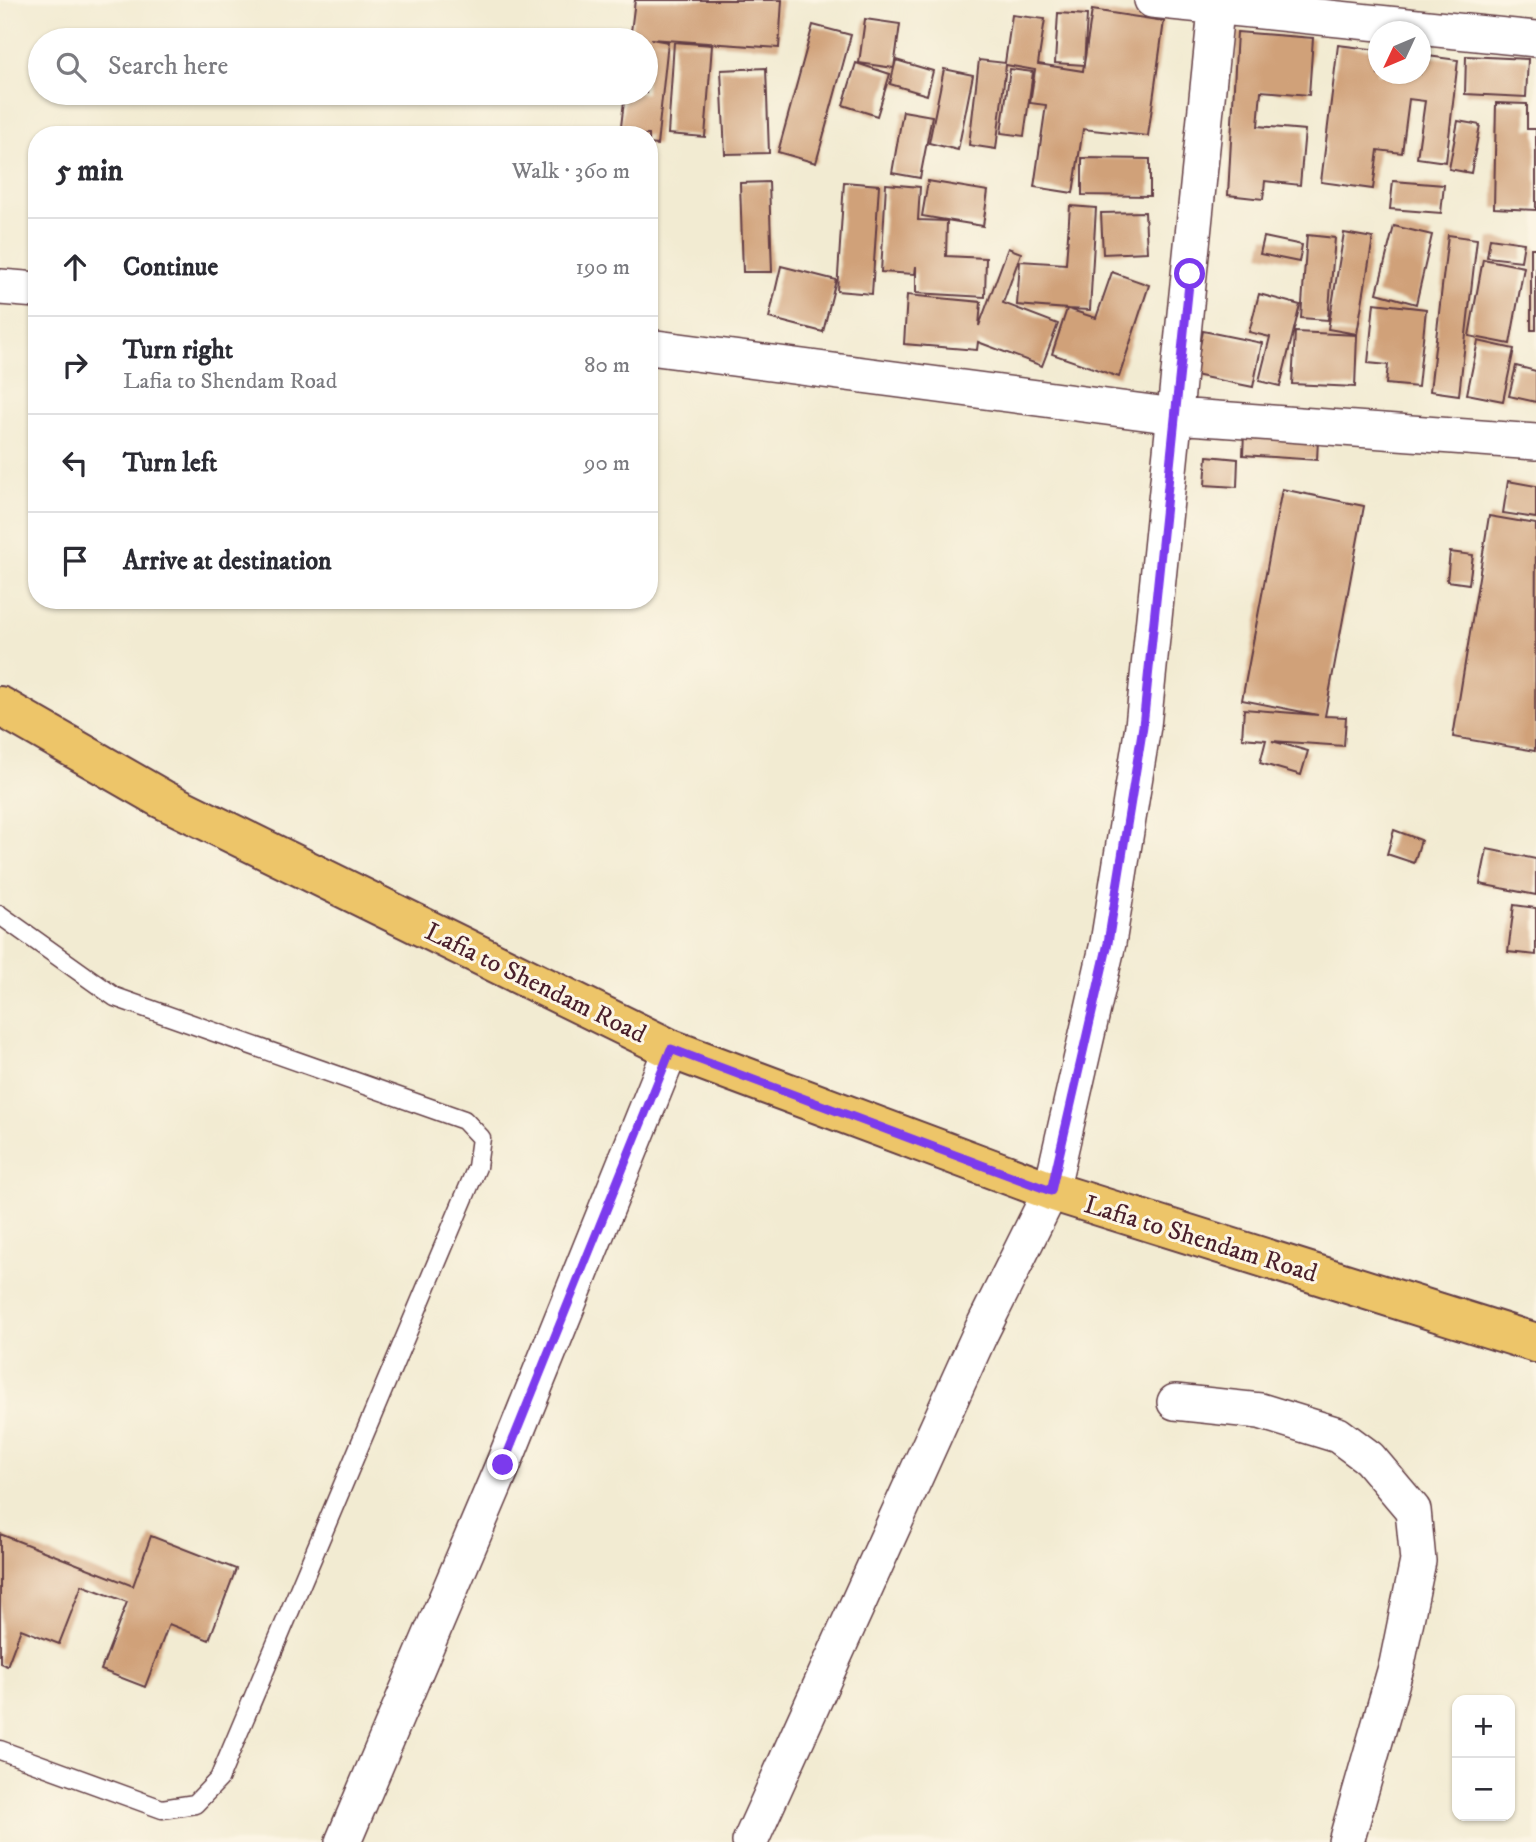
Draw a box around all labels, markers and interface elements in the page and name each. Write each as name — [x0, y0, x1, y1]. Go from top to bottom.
north arrow — [1368, 21, 1431, 84]
search box — [28, 28, 658, 105]
icon: search — [52, 48, 90, 86]
text: Search here — [108, 50, 228, 83]
text: 5 min — [56, 153, 123, 190]
text: Walk · 360 m — [512, 157, 630, 186]
icon: ahead — [56, 248, 94, 286]
text: Continue — [123, 251, 218, 284]
text: 190 m — [576, 253, 630, 282]
route start — [1174, 258, 1205, 289]
text: Turn right — [123, 334, 233, 367]
icon: right — [56, 346, 94, 384]
text: 80 m — [584, 351, 630, 380]
text: Lafia to Shendam Road — [123, 367, 337, 396]
icon: left — [56, 444, 94, 482]
text: Turn left — [123, 447, 217, 480]
text: 90 m — [584, 449, 630, 478]
icon: arrive — [56, 542, 94, 580]
text: Arrive at destination — [123, 545, 332, 578]
street label: Lafia to Shendam Road — [419, 915, 651, 1051]
street label: Lafia to Shendam Road — [1080, 1188, 1321, 1291]
route end — [487, 1449, 518, 1480]
map controls — [1452, 1695, 1515, 1821]
button: + — [1452, 1695, 1515, 1758]
button: − — [1452, 1758, 1515, 1821]

